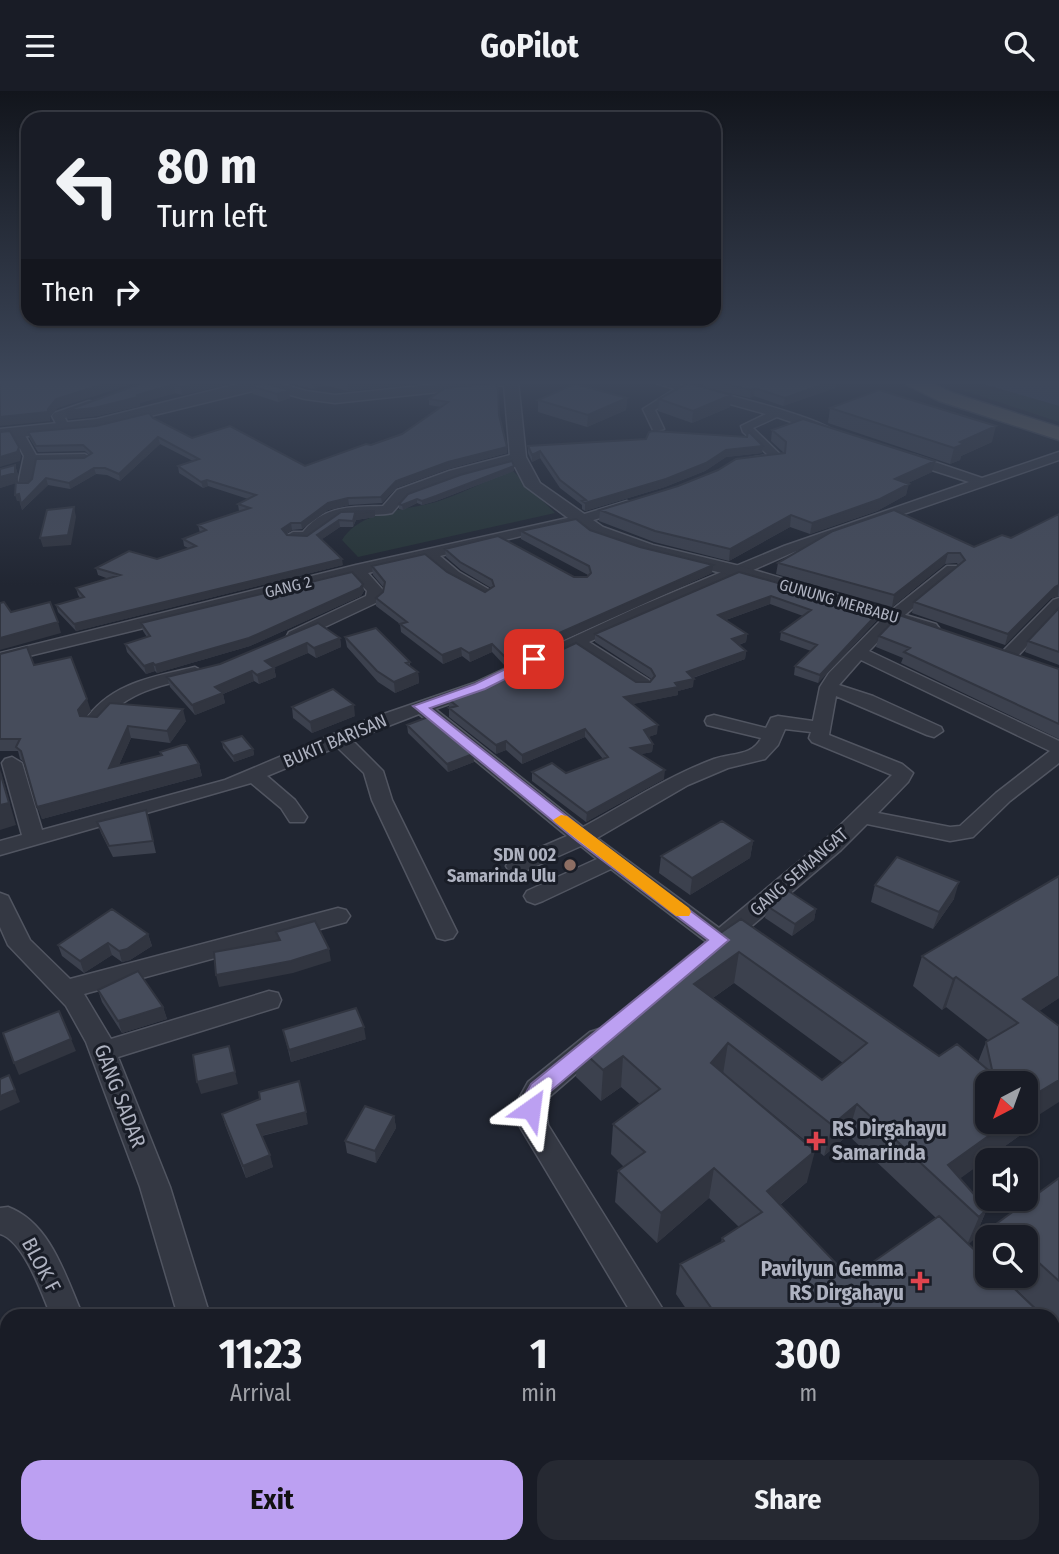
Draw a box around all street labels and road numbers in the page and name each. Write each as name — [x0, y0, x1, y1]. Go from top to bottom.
street label: GANG 2 — [263, 572, 313, 602]
street label: GUNUNG MERBABU — [777, 575, 901, 627]
street label: BUKIT BARISAN — [280, 709, 390, 773]
street label: GANG SEMANGAT — [745, 823, 853, 921]
street label: GANG SADAR — [88, 1041, 152, 1152]
street label: BLOK F — [16, 1233, 66, 1297]

